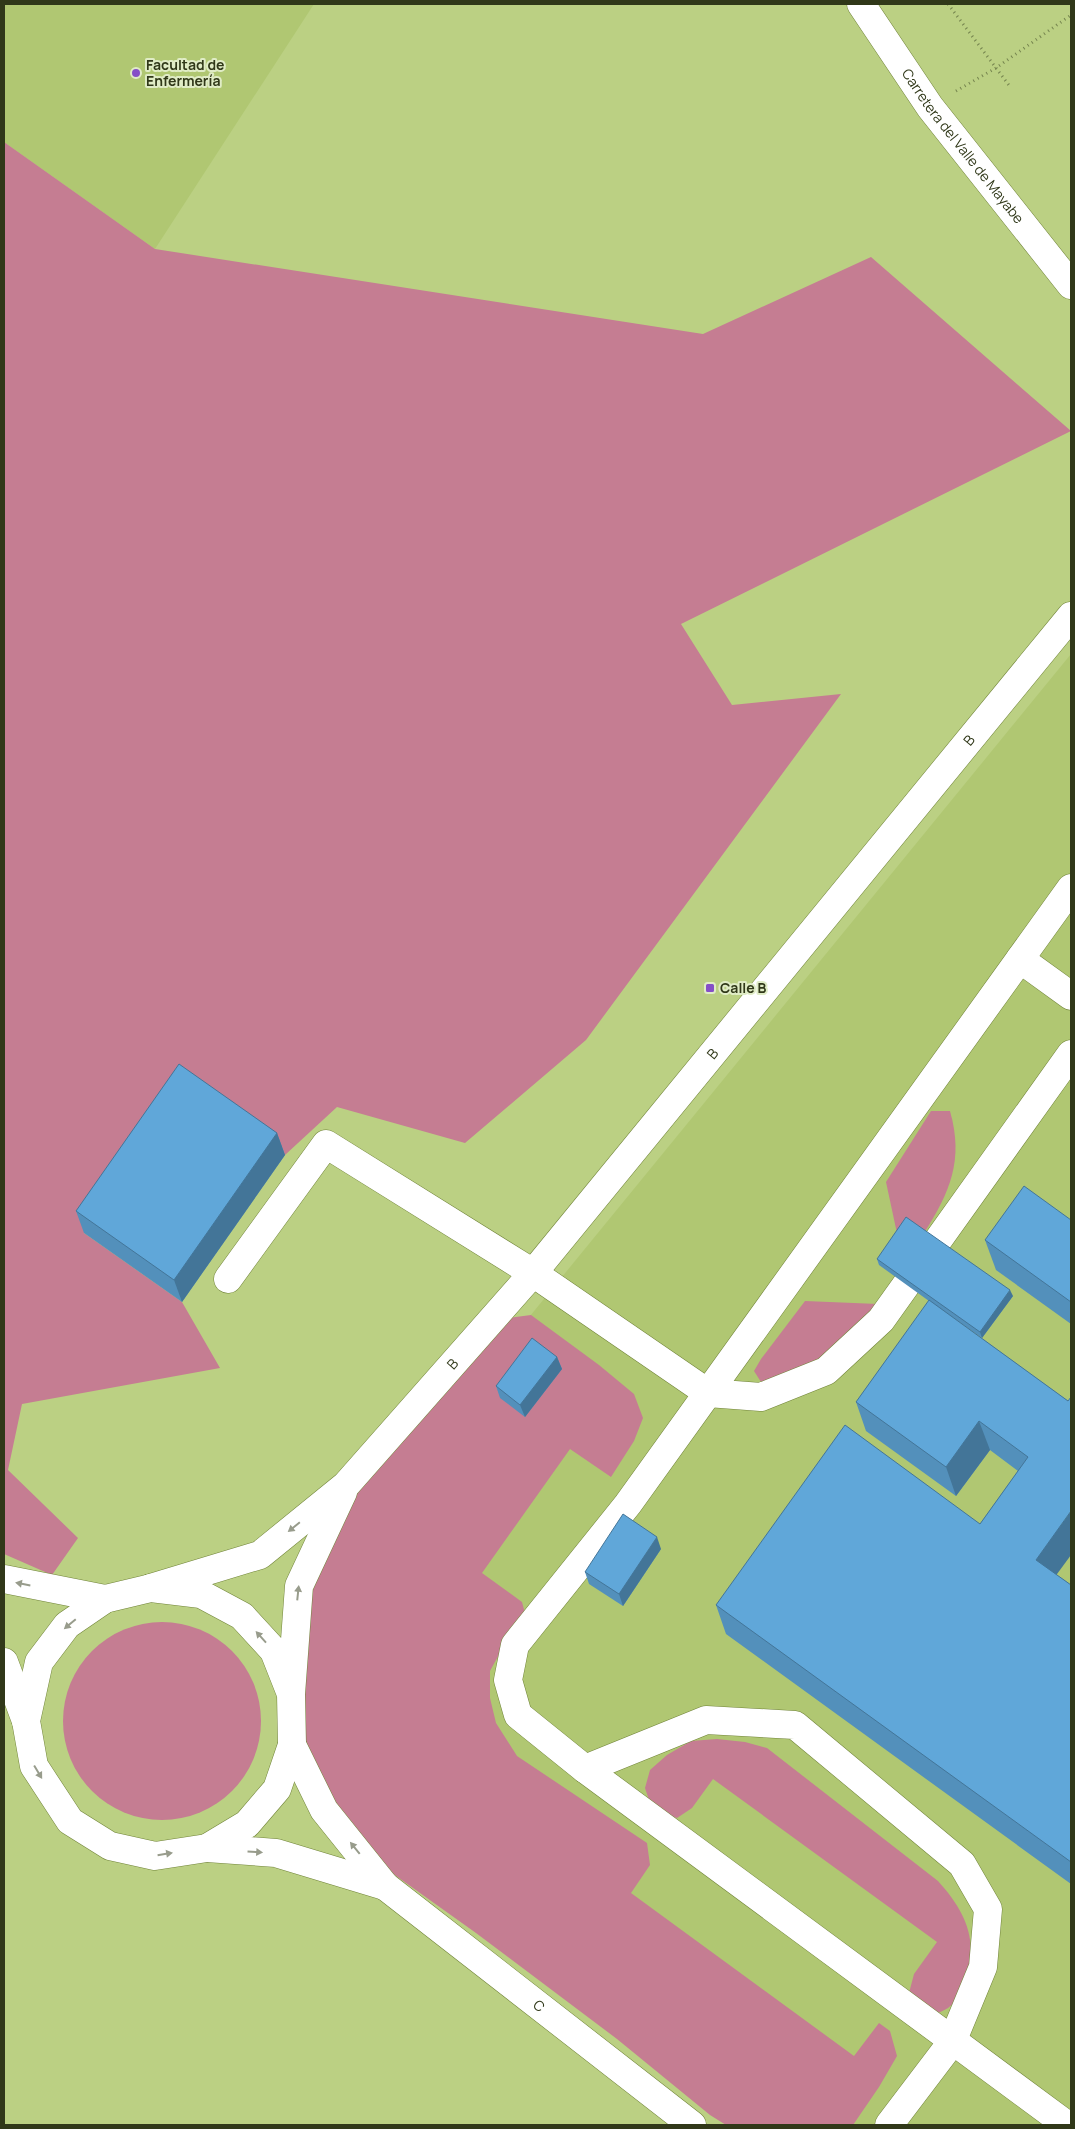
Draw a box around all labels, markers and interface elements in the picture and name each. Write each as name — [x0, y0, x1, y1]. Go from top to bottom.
place label: Facultad de Enfermería — [146, 55, 224, 90]
street label: Carretera del Valle de Mayabe — [898, 65, 1029, 227]
marker: Facultad de Enfermería — [130, 67, 142, 79]
street label: B — [959, 730, 979, 749]
place label: Calle B — [720, 978, 766, 997]
marker: Calle B — [704, 982, 716, 994]
street label: B — [702, 1044, 723, 1063]
street label: B — [442, 1354, 463, 1373]
one-way arrow — [288, 1522, 301, 1533]
one-way arrow — [14, 1579, 30, 1587]
one-way arrow — [294, 1585, 302, 1601]
one-way arrow — [64, 1618, 76, 1630]
one-way arrow — [255, 1630, 266, 1643]
one-way arrow — [33, 1765, 42, 1778]
one-way arrow — [349, 1842, 360, 1855]
one-way arrow — [248, 1848, 264, 1856]
one-way arrow — [158, 1850, 174, 1858]
street label: C — [529, 1995, 549, 2016]

